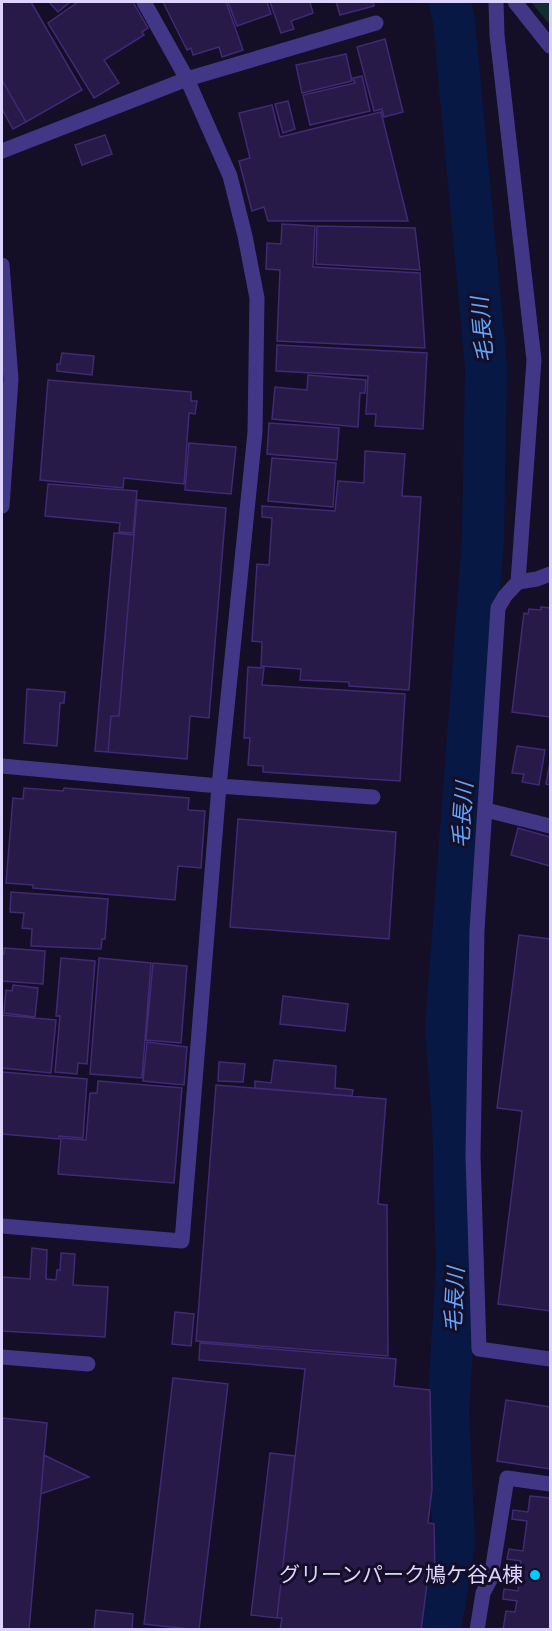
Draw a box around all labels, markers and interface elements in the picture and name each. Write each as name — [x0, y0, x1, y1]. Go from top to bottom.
water label: 毛長川 — [467, 294, 498, 364]
water label: 毛長川 — [448, 779, 477, 849]
water label: 毛長川 — [440, 1264, 469, 1334]
place label: グリーンパーク鳩ケ谷A棟 — [279, 1563, 523, 1586]
marker: グリーンパーク鳩ケ谷A棟 — [528, 1568, 542, 1582]

